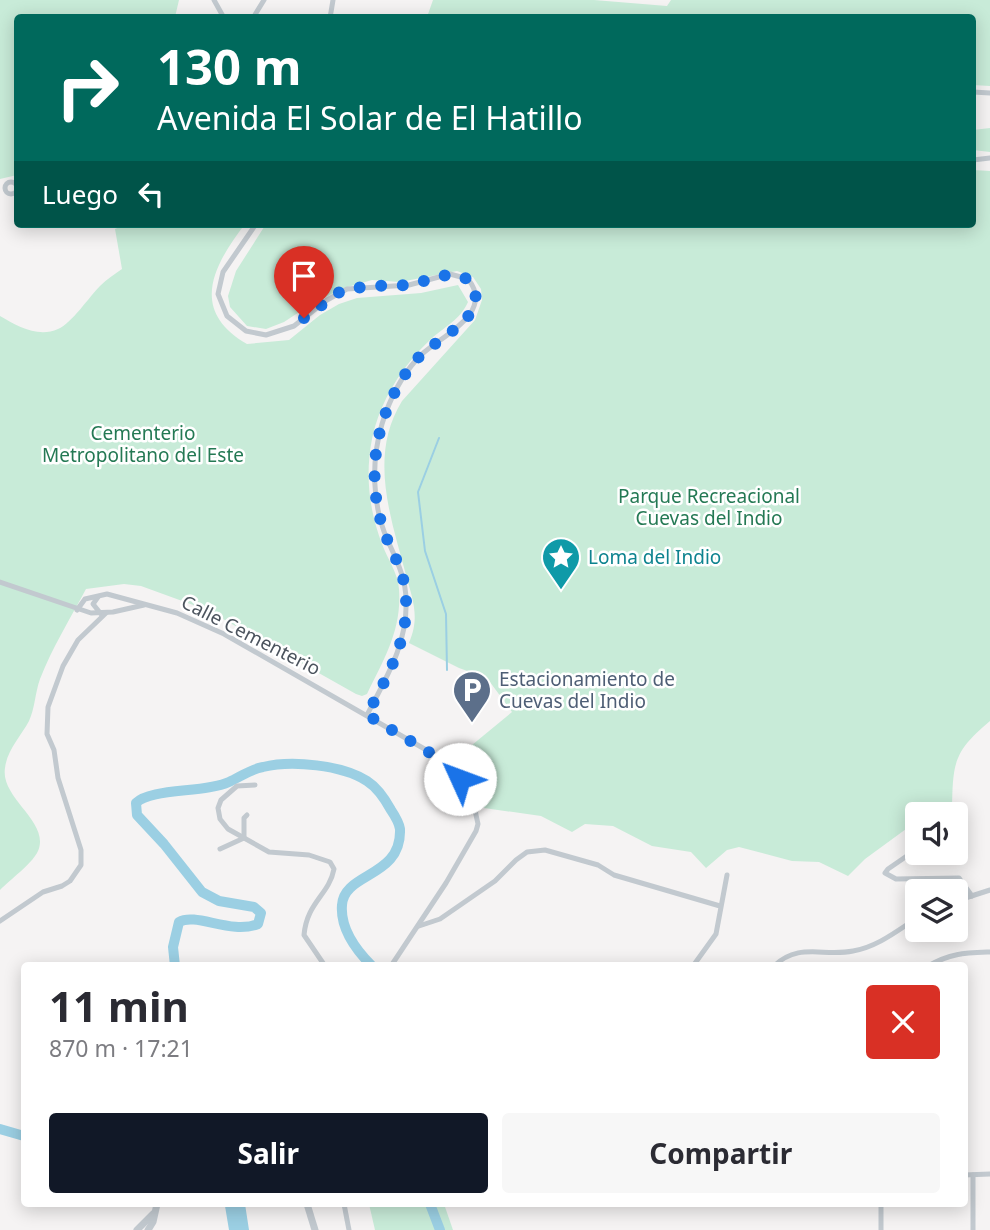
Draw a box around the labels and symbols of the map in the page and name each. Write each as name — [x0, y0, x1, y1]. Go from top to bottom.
pin — [274, 246, 334, 318]
park label: Cementerio Metropolitano del Este — [42, 420, 244, 468]
park label: Parque Recreacional Cuevas del Indio — [618, 483, 800, 531]
place icon: Loma del Indio — [540, 536, 582, 591]
place label: Loma del Indio — [588, 544, 721, 570]
street label: Calle Cementerio — [177, 589, 325, 681]
place label: Estacionamiento de Cuevas del Indio — [499, 666, 675, 714]
parking icon: Estacionamiento de Cuevas del Indio — [451, 669, 493, 724]
position arrow — [423, 742, 497, 816]

